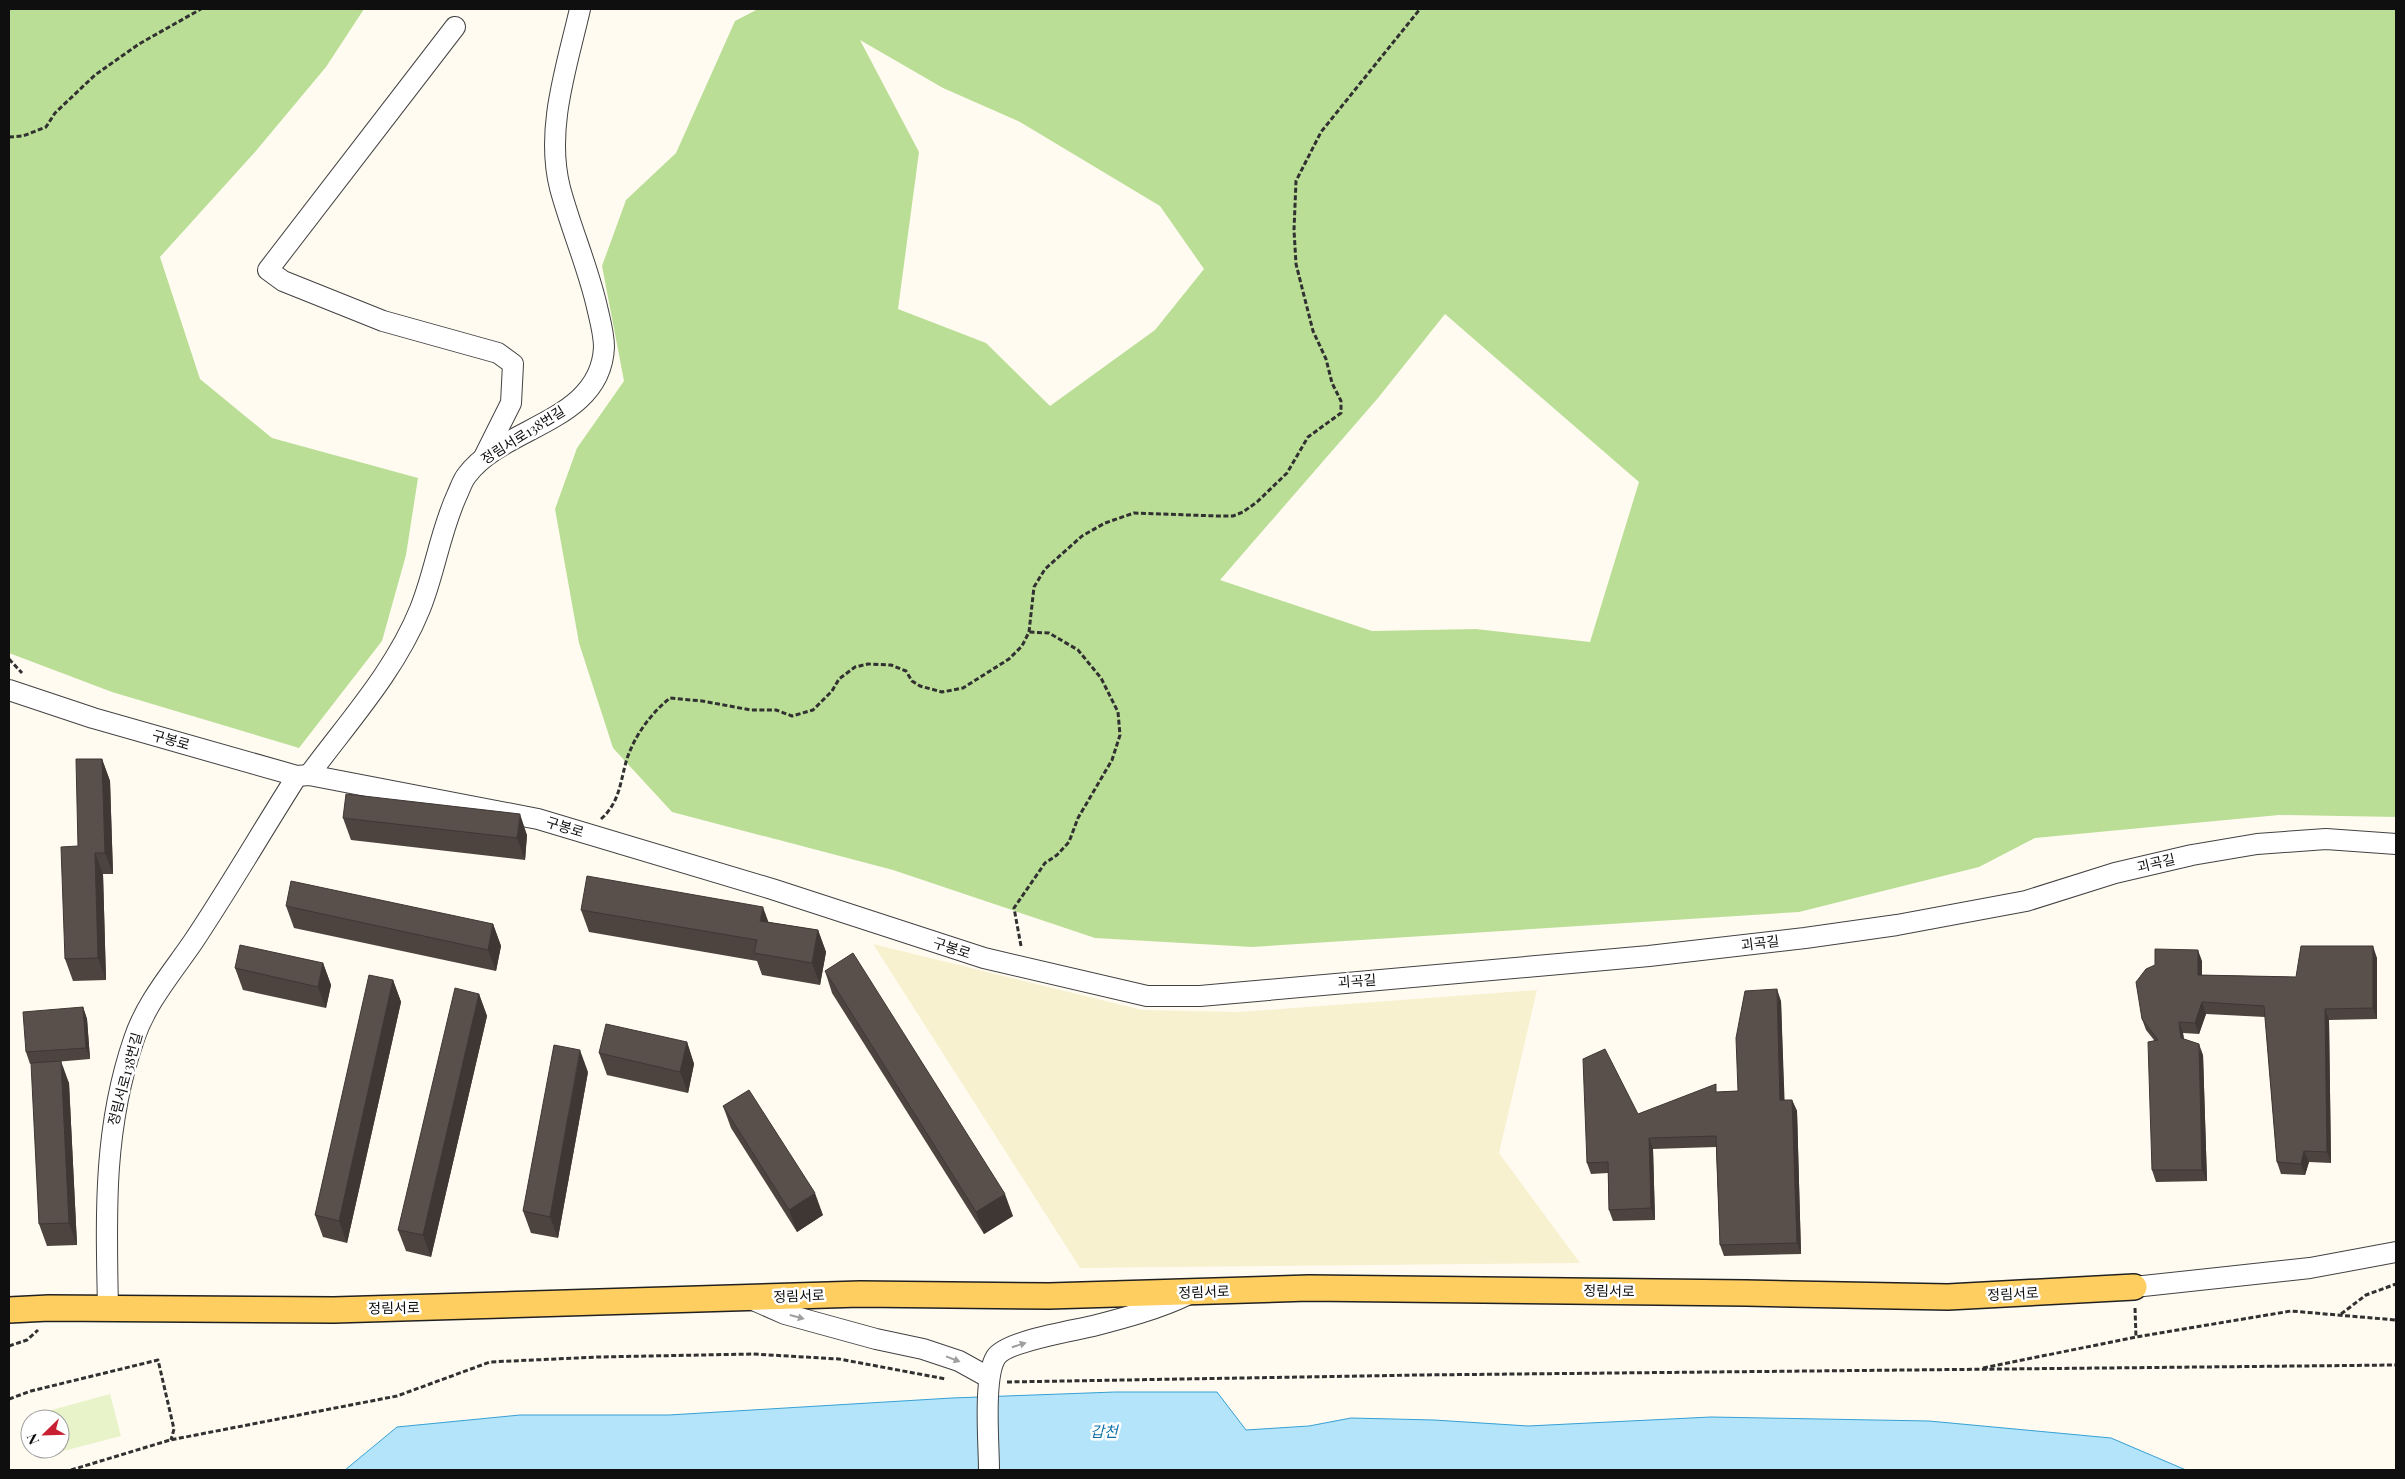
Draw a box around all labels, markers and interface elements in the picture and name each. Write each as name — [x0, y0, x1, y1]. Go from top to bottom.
street label: 정림서로138번길 — [477, 401, 568, 468]
street label: 구봉로 — [150, 725, 192, 754]
street label: 구봉로 — [544, 812, 587, 841]
street label: 괴곡길 — [2135, 849, 2177, 876]
street label: 괴곡길 — [1740, 931, 1780, 954]
street label: 구봉로 — [931, 933, 974, 963]
street label: 괴곡길 — [1337, 970, 1377, 991]
street label: 정림서로138번길 — [103, 1030, 146, 1128]
street label: 정림서로 — [1178, 1281, 1230, 1302]
street label: 정림서로 — [1583, 1281, 1635, 1300]
street label: 정림서로 — [1987, 1283, 2039, 1304]
street label: 정림서로 — [773, 1285, 825, 1306]
street label: 정림서로 — [368, 1298, 420, 1317]
one-way arrow — [789, 1313, 804, 1321]
one-way arrow — [1012, 1340, 1027, 1348]
one-way arrow — [946, 1355, 961, 1363]
north arrow — [20, 1409, 70, 1459]
water label: 갑천 — [1090, 1421, 1120, 1441]
text: N — [22, 1431, 43, 1448]

